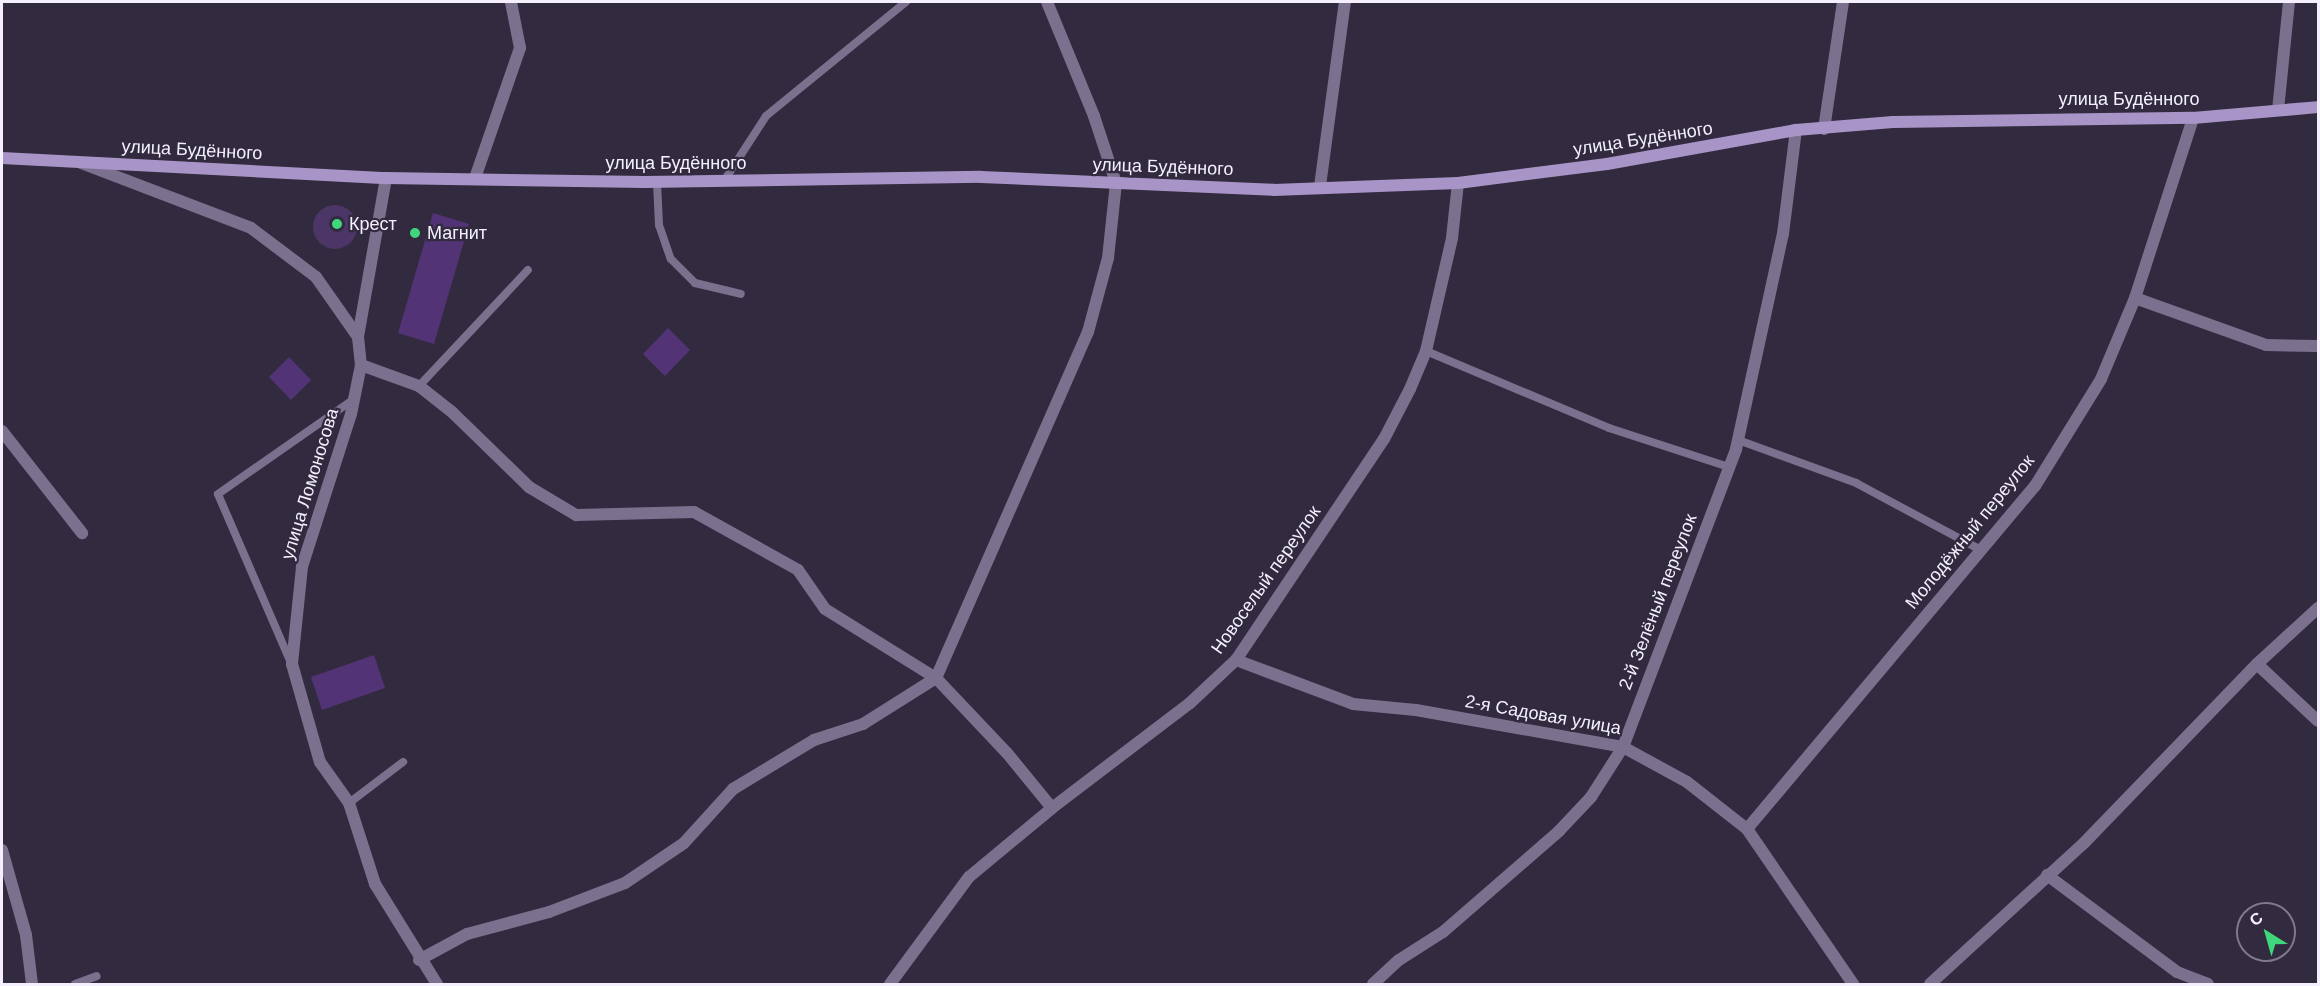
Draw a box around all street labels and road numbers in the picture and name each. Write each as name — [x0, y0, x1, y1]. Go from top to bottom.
street label: улица Будённого — [2059, 88, 2199, 110]
street label: улица Будённого — [1572, 117, 1714, 161]
street label: улица Будённого — [121, 136, 263, 164]
street label: улица Будённого — [606, 152, 746, 174]
street label: улица Будённого — [1092, 154, 1234, 180]
street label: улица Ломоносова — [277, 406, 343, 562]
street label: Молодёжный переулок — [1901, 450, 2039, 614]
street label: Новоселый переулок — [1207, 502, 1325, 658]
street label: 2-й Зелёный переулок — [1614, 511, 1702, 693]
street label: 2-я Садовая улица — [1463, 691, 1623, 739]

